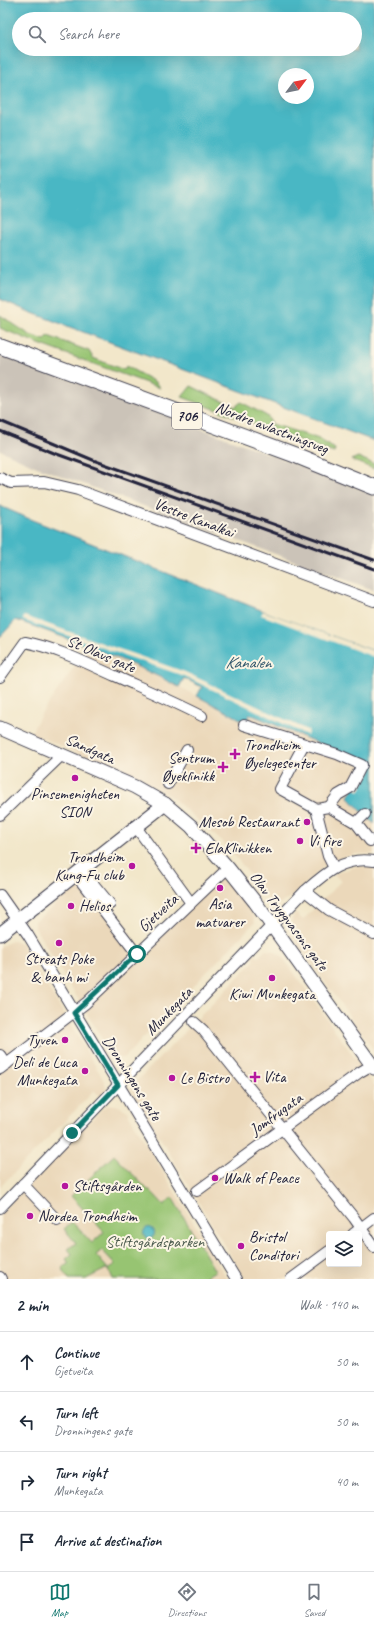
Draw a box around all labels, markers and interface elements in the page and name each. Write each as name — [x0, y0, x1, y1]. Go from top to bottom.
search box — [12, 12, 362, 56]
icon: search — [26, 23, 48, 45]
text: Search here — [58, 25, 119, 44]
north arrow — [278, 68, 314, 104]
street label: Nordre avlastningsveg — [213, 397, 332, 459]
road number: 706 — [172, 403, 202, 429]
street label: Vestre Kanalkai — [151, 494, 239, 543]
street label: St Olavs gate — [64, 631, 140, 678]
water label: Kanalen — [225, 652, 273, 673]
street label: Sandgata — [62, 729, 119, 769]
place label: Trondheim Øyelegesenter — [244, 735, 318, 773]
place label: Sentrum Øyeklinikk — [162, 748, 216, 786]
marker: Trondheim Øyelegesenter — [229, 748, 241, 760]
marker: Sentrum Øyeklinikk — [217, 761, 229, 773]
marker: Pinsemenigheten SION — [70, 773, 80, 783]
place label: Pinsemenigheten SION — [31, 784, 120, 822]
place label: Mesob Restaurant — [199, 812, 301, 832]
marker: Mesob Restaurant — [302, 817, 312, 827]
place label: Vi fire — [308, 831, 343, 851]
marker: Vi fire — [295, 836, 305, 846]
place label: ElaKlinikken — [205, 838, 272, 858]
marker: ElaKlinikken — [190, 842, 202, 854]
place label: Trondheim Kung-Fu club — [55, 847, 125, 885]
marker: Trondheim Kung-Fu club — [127, 861, 137, 871]
street label: Olav Tryggvasons gate — [245, 868, 334, 976]
marker: Asia matvarer — [215, 883, 225, 893]
street label: Gjetveita — [134, 889, 183, 937]
place label: Asia matvarer — [195, 894, 246, 932]
place label: Helios — [79, 896, 112, 916]
marker: Helios — [66, 901, 76, 911]
marker: Streats Poke & banh mi — [54, 938, 64, 948]
route start — [128, 945, 146, 963]
place label: Streats Poke & banh mi — [24, 949, 95, 987]
marker: Kiwi Munkegata — [267, 973, 277, 983]
street label: Munkegata — [141, 982, 198, 1040]
place label: Kiwi Munkegata — [229, 984, 316, 1004]
place label: Tyven — [27, 1030, 58, 1050]
street label: Dronningens gate — [98, 1032, 167, 1126]
marker: Tyven — [60, 1035, 70, 1045]
place label: Deli de Luca Munkegata — [13, 1052, 79, 1090]
marker: Deli de Luca Munkegata — [80, 1066, 90, 1076]
place label: Vita — [263, 1067, 287, 1087]
place label: Le Bistro — [180, 1068, 231, 1088]
marker: Vita — [250, 1072, 260, 1082]
marker: Le Bistro — [167, 1073, 177, 1083]
street label: Jomfrugata — [245, 1088, 307, 1140]
route end — [63, 1124, 81, 1142]
place label: Walk of Peace — [223, 1168, 300, 1188]
marker: Walk of Peace — [210, 1173, 220, 1183]
place label: Stiftsgården — [73, 1176, 142, 1196]
marker: Stiftsgården — [60, 1181, 70, 1191]
place label: Nordea Trondheim — [38, 1206, 139, 1226]
marker: Nordea Trondheim — [25, 1211, 35, 1221]
place label: Bristol Conditori — [249, 1227, 300, 1265]
map controls — [326, 1231, 362, 1267]
button: layers — [326, 1231, 362, 1267]
park label: Stiftsgårdsparken — [106, 1232, 205, 1252]
marker: Bristol Conditori — [236, 1241, 246, 1251]
text: 2 min — [16, 1295, 49, 1316]
text: Walk · 140 m — [299, 1297, 358, 1313]
text: Continue — [54, 1344, 99, 1363]
icon: ahead — [16, 1351, 38, 1373]
text: 50 m — [336, 1354, 358, 1370]
text: Gjetveita — [54, 1363, 93, 1379]
text: Turn left — [54, 1404, 97, 1423]
icon: left — [16, 1411, 38, 1433]
text: 50 m — [336, 1414, 358, 1430]
text: Dronningens gate — [54, 1423, 132, 1439]
text: Turn right — [54, 1464, 107, 1483]
icon: right — [16, 1471, 38, 1493]
text: 40 m — [336, 1474, 358, 1490]
text: Munkegata — [54, 1483, 103, 1499]
icon: arrive — [16, 1531, 38, 1553]
text: Arrive at destination — [54, 1532, 161, 1551]
tab: Map — [49, 1581, 71, 1619]
tab: Directions — [168, 1581, 206, 1619]
tab: Saved — [303, 1581, 325, 1619]

